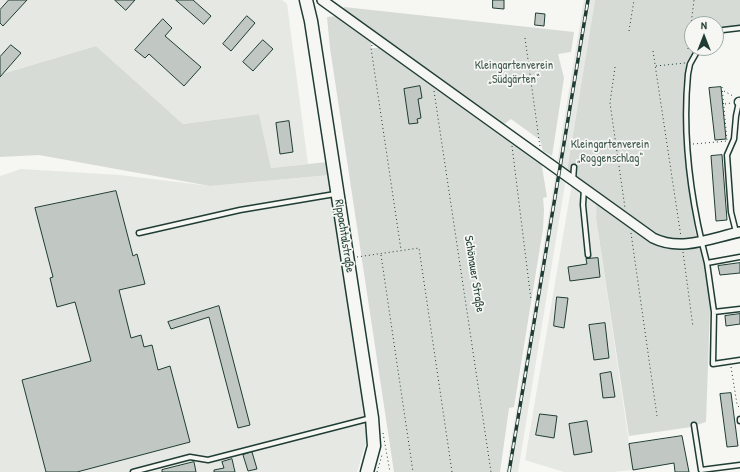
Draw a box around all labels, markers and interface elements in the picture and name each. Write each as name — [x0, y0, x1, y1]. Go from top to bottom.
north arrow — [684, 16, 724, 56]
text: N — [701, 18, 707, 32]
park label: Kleingartenverein „Südgärten“ — [475, 59, 553, 87]
park label: Kleingartenverein „Roggenschlag“ — [571, 138, 649, 166]
street label: Rippachtalstraße — [331, 198, 357, 274]
street label: Schönauer Straße — [461, 235, 487, 313]

